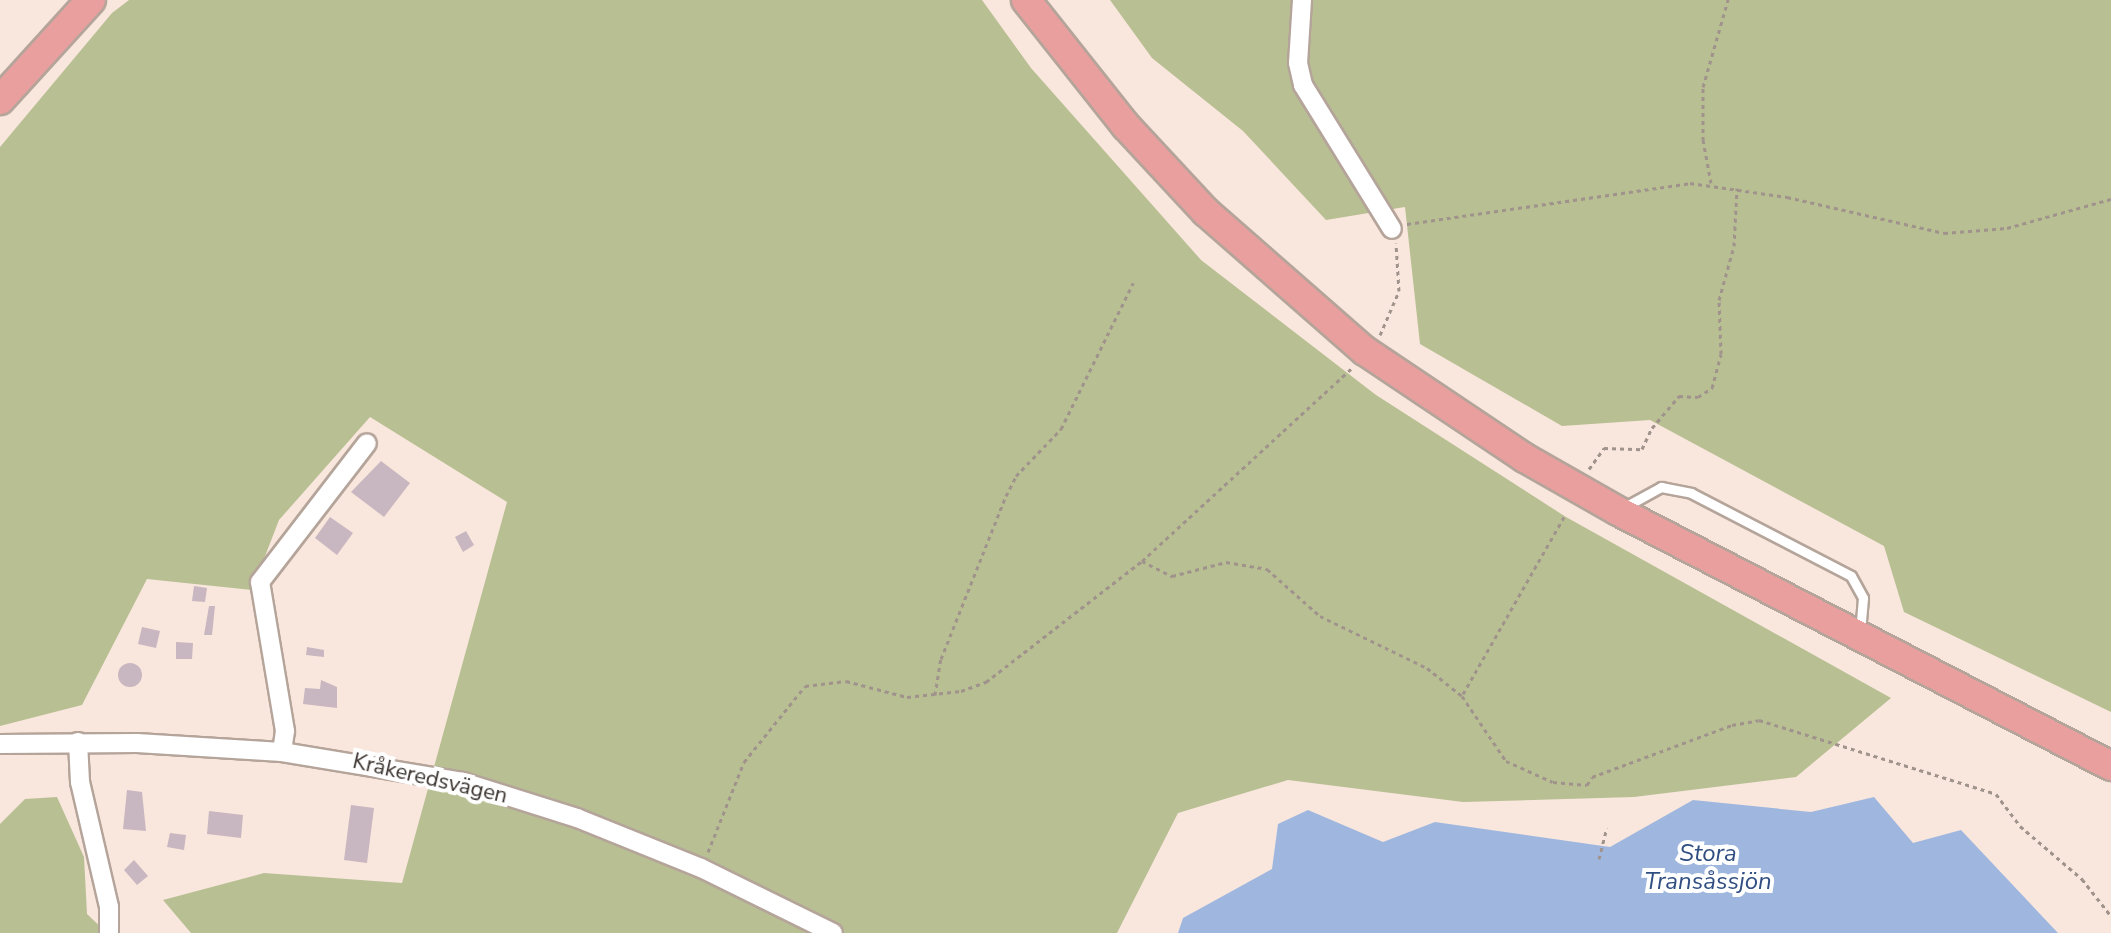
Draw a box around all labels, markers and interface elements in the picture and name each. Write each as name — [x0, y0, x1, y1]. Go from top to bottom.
street label: Kråkeredsvägen — [350, 748, 510, 810]
water label: Stora Transåssjön — [1644, 840, 1772, 896]

